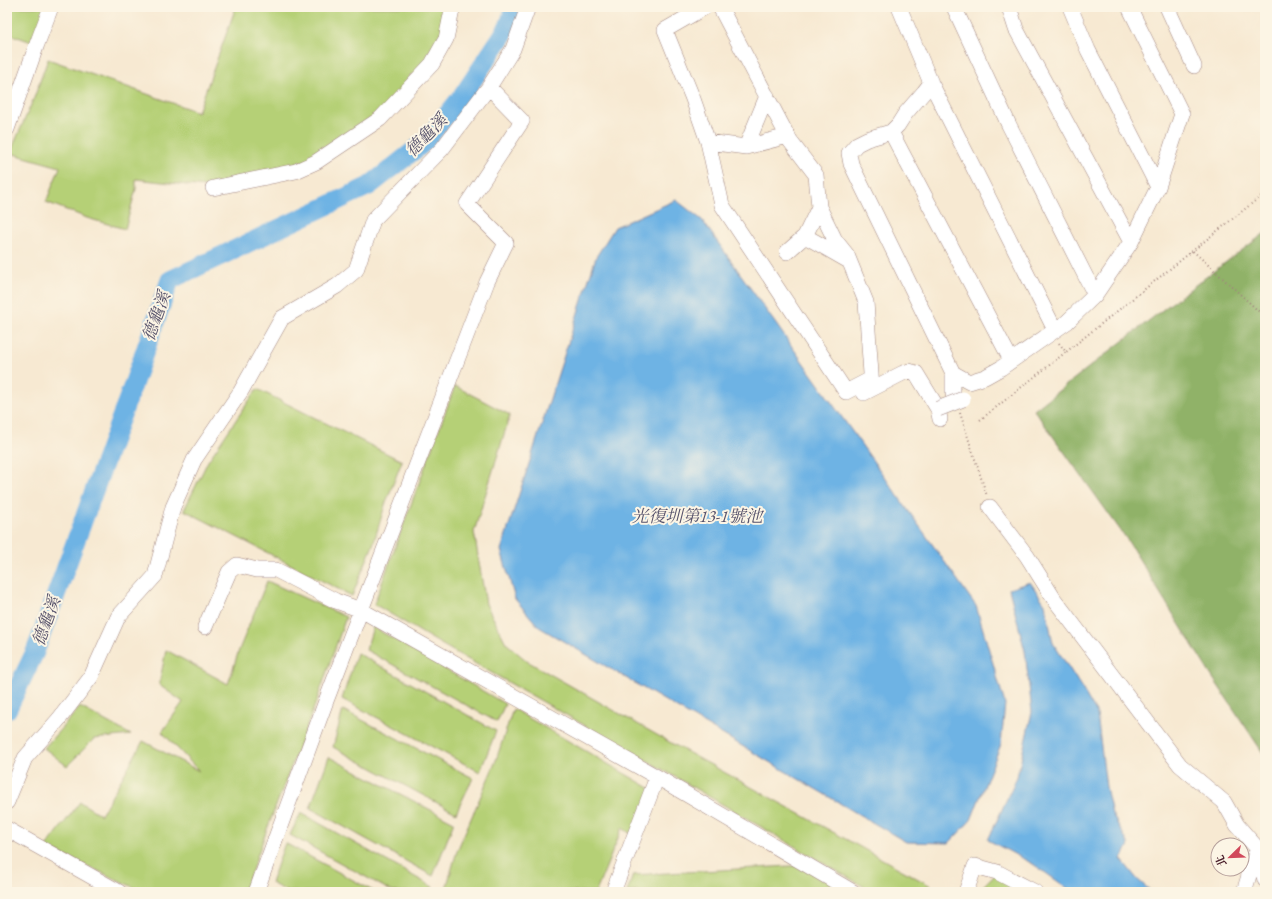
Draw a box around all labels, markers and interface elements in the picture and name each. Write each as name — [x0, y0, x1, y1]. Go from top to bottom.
water label: 德龜溪 — [400, 108, 453, 161]
water label: 德龜溪 — [137, 286, 176, 344]
water label: 光復圳第13-1號池 — [631, 505, 765, 527]
water label: 德龜溪 — [27, 591, 66, 649]
north arrow — [1210, 837, 1250, 877]
text: 北 — [1212, 853, 1229, 869]

